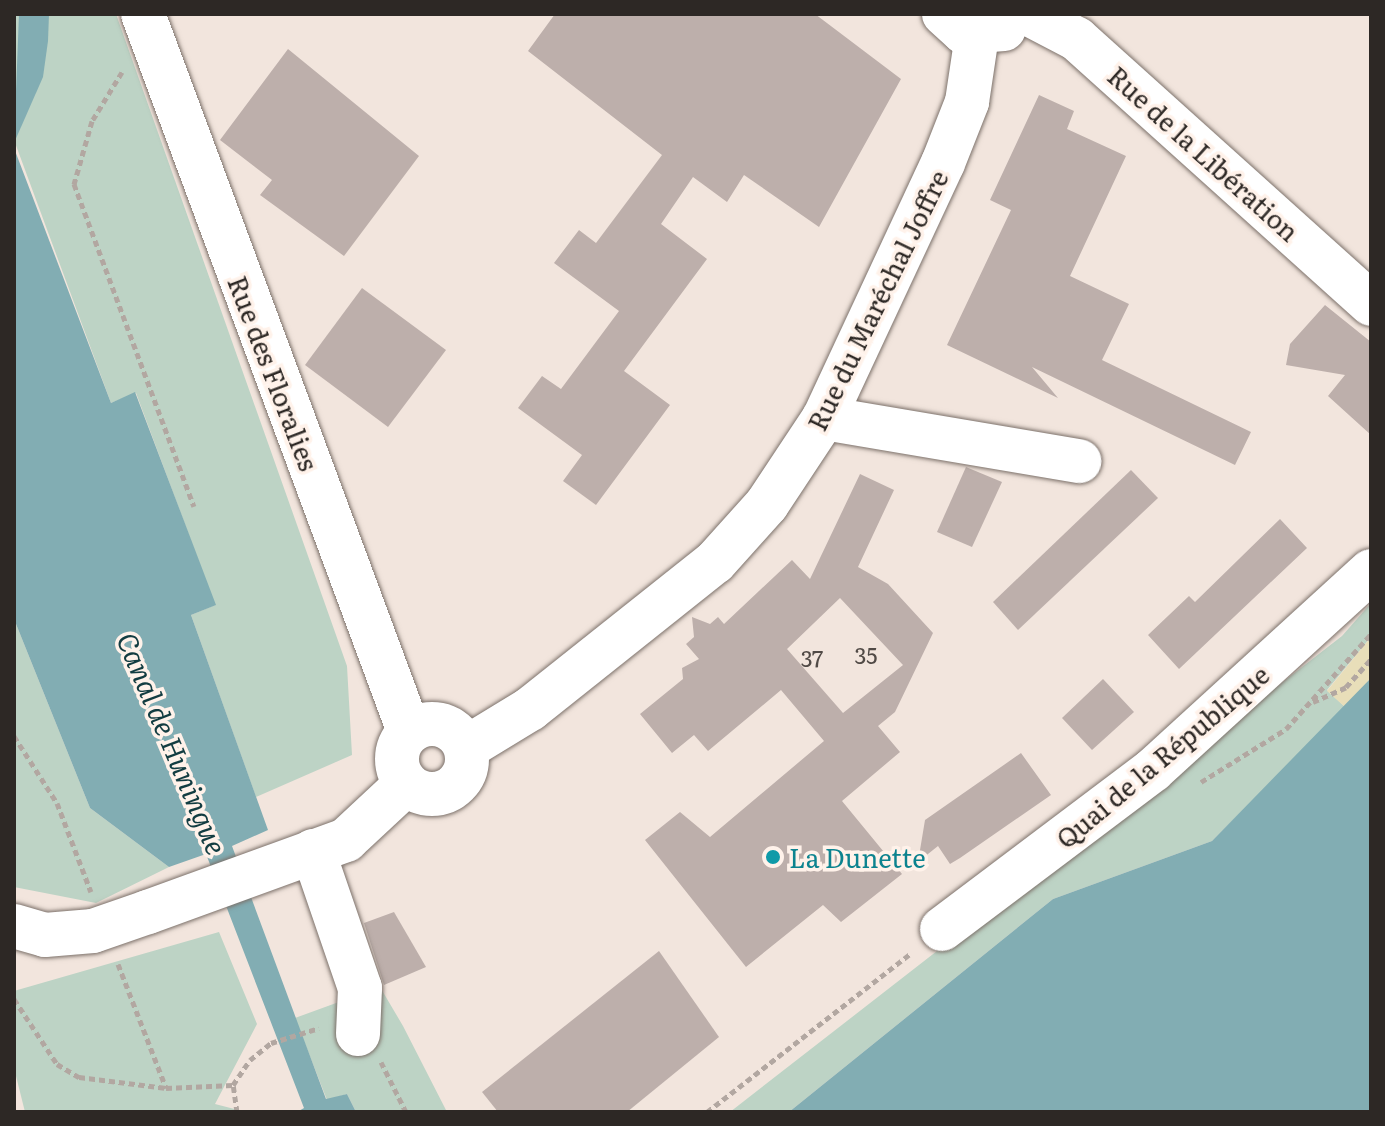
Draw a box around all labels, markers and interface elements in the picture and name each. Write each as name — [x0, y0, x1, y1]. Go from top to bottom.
street label: Rue de la Libération — [1102, 59, 1306, 247]
street label: Rue du Maréchal Joffre — [800, 165, 954, 435]
street label: Rue des Floralies — [223, 271, 325, 475]
water label: Canal de Huningue — [111, 627, 235, 859]
house number: 35 — [855, 642, 877, 668]
house number: 37 — [801, 645, 823, 671]
street label: Quai de la République — [1049, 658, 1275, 854]
place label: La Dunette — [789, 841, 926, 873]
marker: La Dunette — [764, 848, 782, 866]

